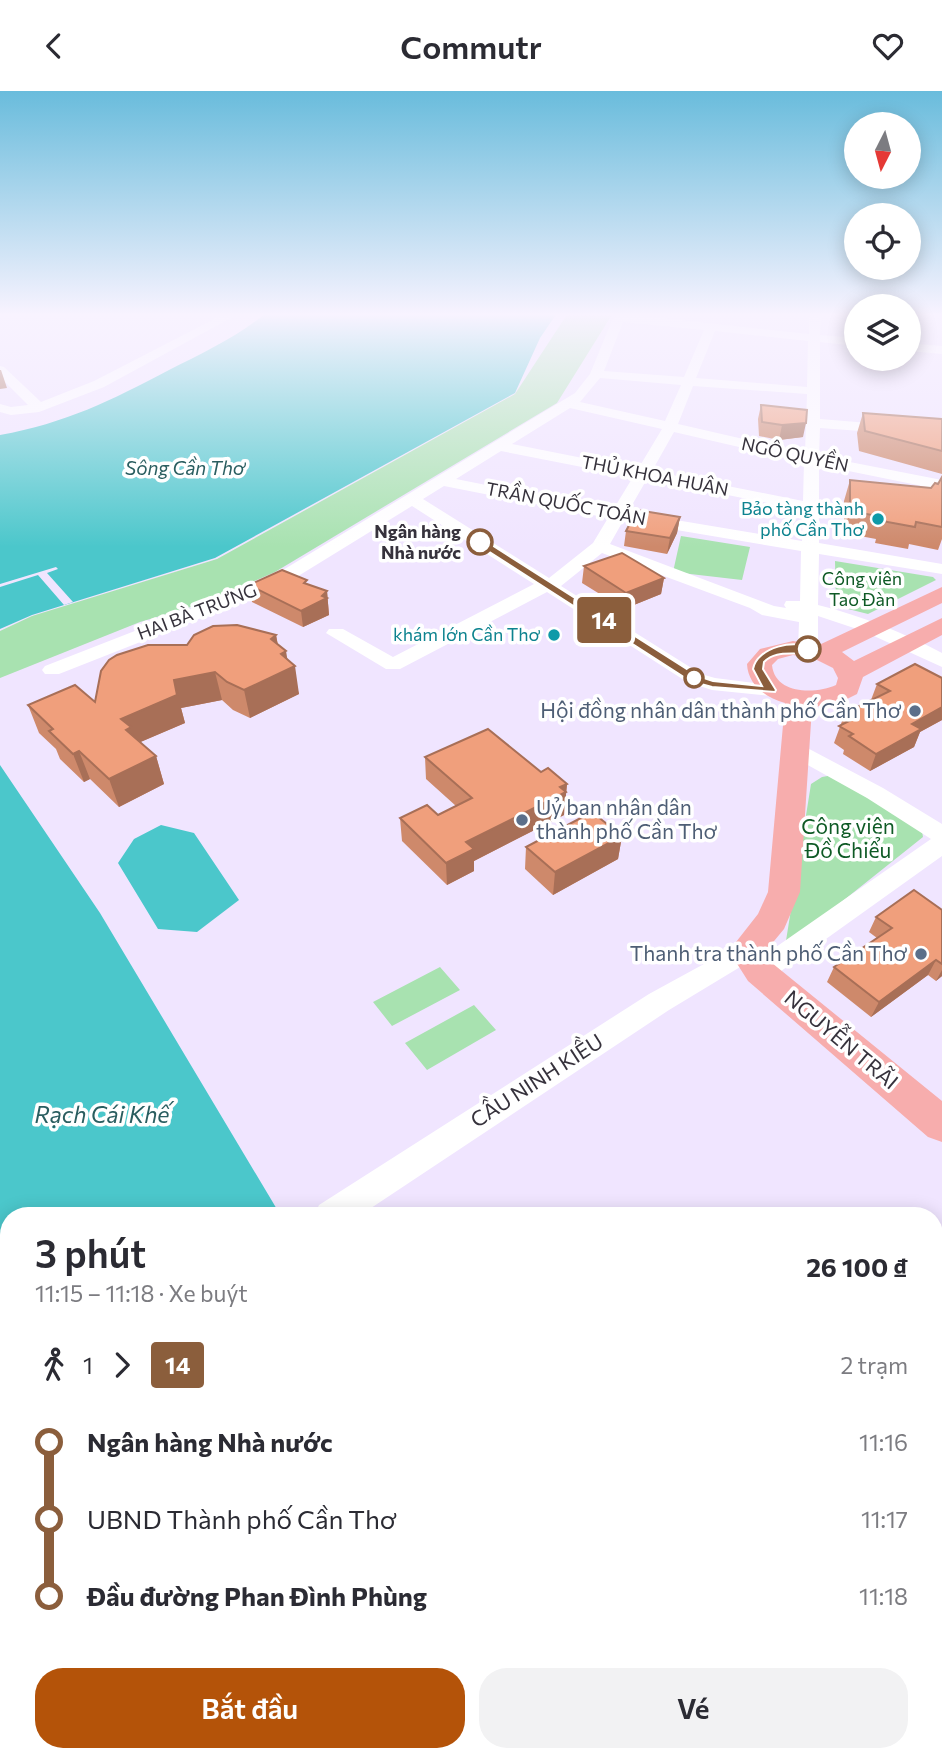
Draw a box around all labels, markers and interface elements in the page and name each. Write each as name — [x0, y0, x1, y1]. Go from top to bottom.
text: Commutr — [400, 26, 542, 66]
icon: back — [35, 27, 73, 65]
icon: heart — [869, 27, 907, 65]
north arrow — [844, 112, 920, 189]
map controls — [844, 112, 921, 371]
button: locate — [844, 203, 921, 280]
button: layers — [844, 294, 921, 371]
street label: NGÔ QUYỀN — [740, 430, 851, 476]
street label: THỦ KHOA HUÂN — [580, 450, 731, 500]
water label: Sông Cần Thơ — [125, 456, 247, 479]
street label: TRẦN QUỐC TOẢN — [484, 475, 648, 529]
place label: Bảo tàng thành phố Cần Thơ — [741, 497, 865, 540]
marker: Bảo tàng thành phố Cần Thơ — [870, 511, 886, 527]
place label: Ngân hàng Nhà nước — [374, 520, 461, 563]
marker: Ngân hàng Nhà nước — [467, 529, 493, 555]
park label: Công viên Tao Đàn — [822, 567, 902, 610]
street label: HAI BÀ TRƯNG — [134, 578, 260, 644]
line badge: 14 — [572, 597, 636, 643]
text: 14 — [591, 605, 617, 634]
place label: khám lớn Cần Thơ — [393, 623, 541, 645]
marker: khám lớn Cần Thơ — [546, 627, 562, 643]
unlabelled marker — [795, 636, 821, 662]
unlabelled marker — [684, 668, 704, 688]
place label: Hội đồng nhân dân thành phố Cần Thơ — [540, 697, 902, 722]
marker: Hội đồng nhân dân thành phố Cần Thơ — [907, 703, 923, 719]
place label: Uỷ ban nhân dân thành phố Cần Thơ — [536, 794, 717, 843]
marker: Uỷ ban nhân dân thành phố Cần Thơ — [514, 812, 530, 828]
park label: Công viên Đồ Chiểu — [801, 813, 895, 862]
place label: Thanh tra thành phố Cần Thơ — [630, 940, 908, 965]
marker: Thanh tra thành phố Cần Thơ — [913, 946, 929, 962]
street label: NGUYỄN TRÃI — [780, 981, 906, 1094]
street label: CẦU NINH KIỀU — [464, 1025, 607, 1132]
water label: Rạch Cái Khế — [35, 1100, 175, 1128]
text: 3 phút — [35, 1229, 146, 1276]
text: 26 100 ₫ — [806, 1251, 908, 1282]
text: 11:15 – 11:18 · Xe buýt — [35, 1279, 248, 1307]
icon: walk — [35, 1346, 73, 1384]
icon: forward — [103, 1346, 141, 1384]
text: 14 — [165, 1350, 190, 1379]
text: 1 — [83, 1351, 93, 1379]
text: 2 trạm — [840, 1351, 908, 1379]
text: Ngân hàng Nhà nước — [87, 1426, 333, 1457]
text: 11:16 — [859, 1428, 908, 1456]
text: UBND Thành phố Cần Thơ — [87, 1503, 396, 1534]
text: 11:17 — [861, 1505, 908, 1533]
text: Đầu đường Phan Đình Phùng — [87, 1580, 427, 1611]
text: 11:18 — [859, 1582, 908, 1610]
button: Bắt đầu — [35, 1668, 465, 1748]
button: Vé — [479, 1668, 908, 1748]

